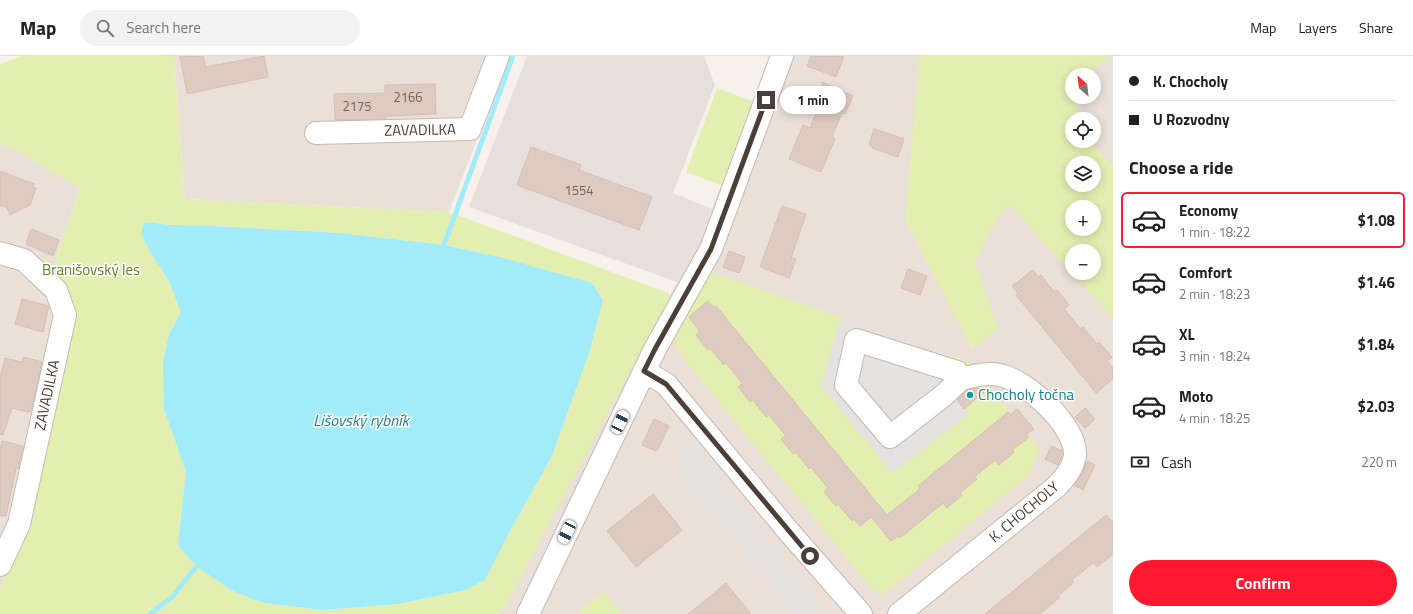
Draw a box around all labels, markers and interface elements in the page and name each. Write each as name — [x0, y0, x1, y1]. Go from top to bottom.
search box — [80, 10, 360, 46]
text: Map — [20, 13, 56, 42]
text: Search here — [126, 16, 201, 39]
icon: search — [94, 17, 116, 39]
text: Map — [1250, 17, 1276, 38]
text: Layers — [1298, 17, 1337, 38]
text: Share — [1359, 17, 1393, 38]
north arrow — [1065, 68, 1101, 104]
map controls — [1065, 68, 1101, 280]
text: K. Chocholy — [1153, 70, 1228, 93]
callout: 1 min — [780, 86, 846, 114]
house number: 2166 — [393, 87, 423, 107]
text: 1 min — [797, 90, 829, 110]
route end — [757, 91, 775, 109]
house number: 2175 — [342, 96, 372, 116]
text: U Rozvodny — [1153, 108, 1229, 131]
button: locate — [1065, 112, 1101, 148]
street label: ZAVADILKA — [384, 117, 456, 142]
text: Choose a ride — [1129, 154, 1233, 181]
button: layers — [1065, 156, 1101, 192]
house number: 1554 — [564, 180, 594, 200]
text: Economy — [1179, 199, 1238, 222]
button: + — [1065, 200, 1101, 236]
icon: car — [1131, 202, 1167, 238]
text: $1.08 — [1358, 209, 1395, 232]
text: 1 min · 18:22 — [1179, 222, 1250, 242]
button: − — [1065, 244, 1101, 280]
park label: Branišovský les — [42, 258, 140, 281]
text: Comfort — [1179, 261, 1232, 284]
icon: car — [1131, 264, 1167, 300]
text: $1.46 — [1358, 271, 1395, 294]
text: 2 min · 18:23 — [1179, 284, 1250, 304]
text: XL — [1179, 323, 1195, 346]
icon: car — [1131, 326, 1167, 362]
text: $1.84 — [1358, 333, 1395, 356]
text: 3 min · 18:24 — [1179, 346, 1250, 366]
street label: ZAVADILKA — [28, 357, 65, 432]
place label: Chocholy točna — [978, 383, 1074, 406]
text: Moto — [1179, 385, 1213, 408]
icon: car — [1131, 388, 1167, 424]
marker: Chocholy točna — [965, 390, 975, 400]
text: $2.03 — [1358, 395, 1395, 418]
water label: Lišovský rybník — [313, 408, 411, 432]
text: 4 min · 18:25 — [1179, 408, 1250, 428]
car — [609, 409, 631, 435]
icon: cash — [1129, 451, 1151, 473]
text: Cash — [1161, 451, 1192, 474]
text: 220 m — [1361, 452, 1397, 472]
street label: K. CHOCHOLY — [984, 475, 1064, 548]
car — [556, 519, 578, 545]
route start — [801, 547, 819, 565]
button: Confirm — [1129, 560, 1397, 606]

